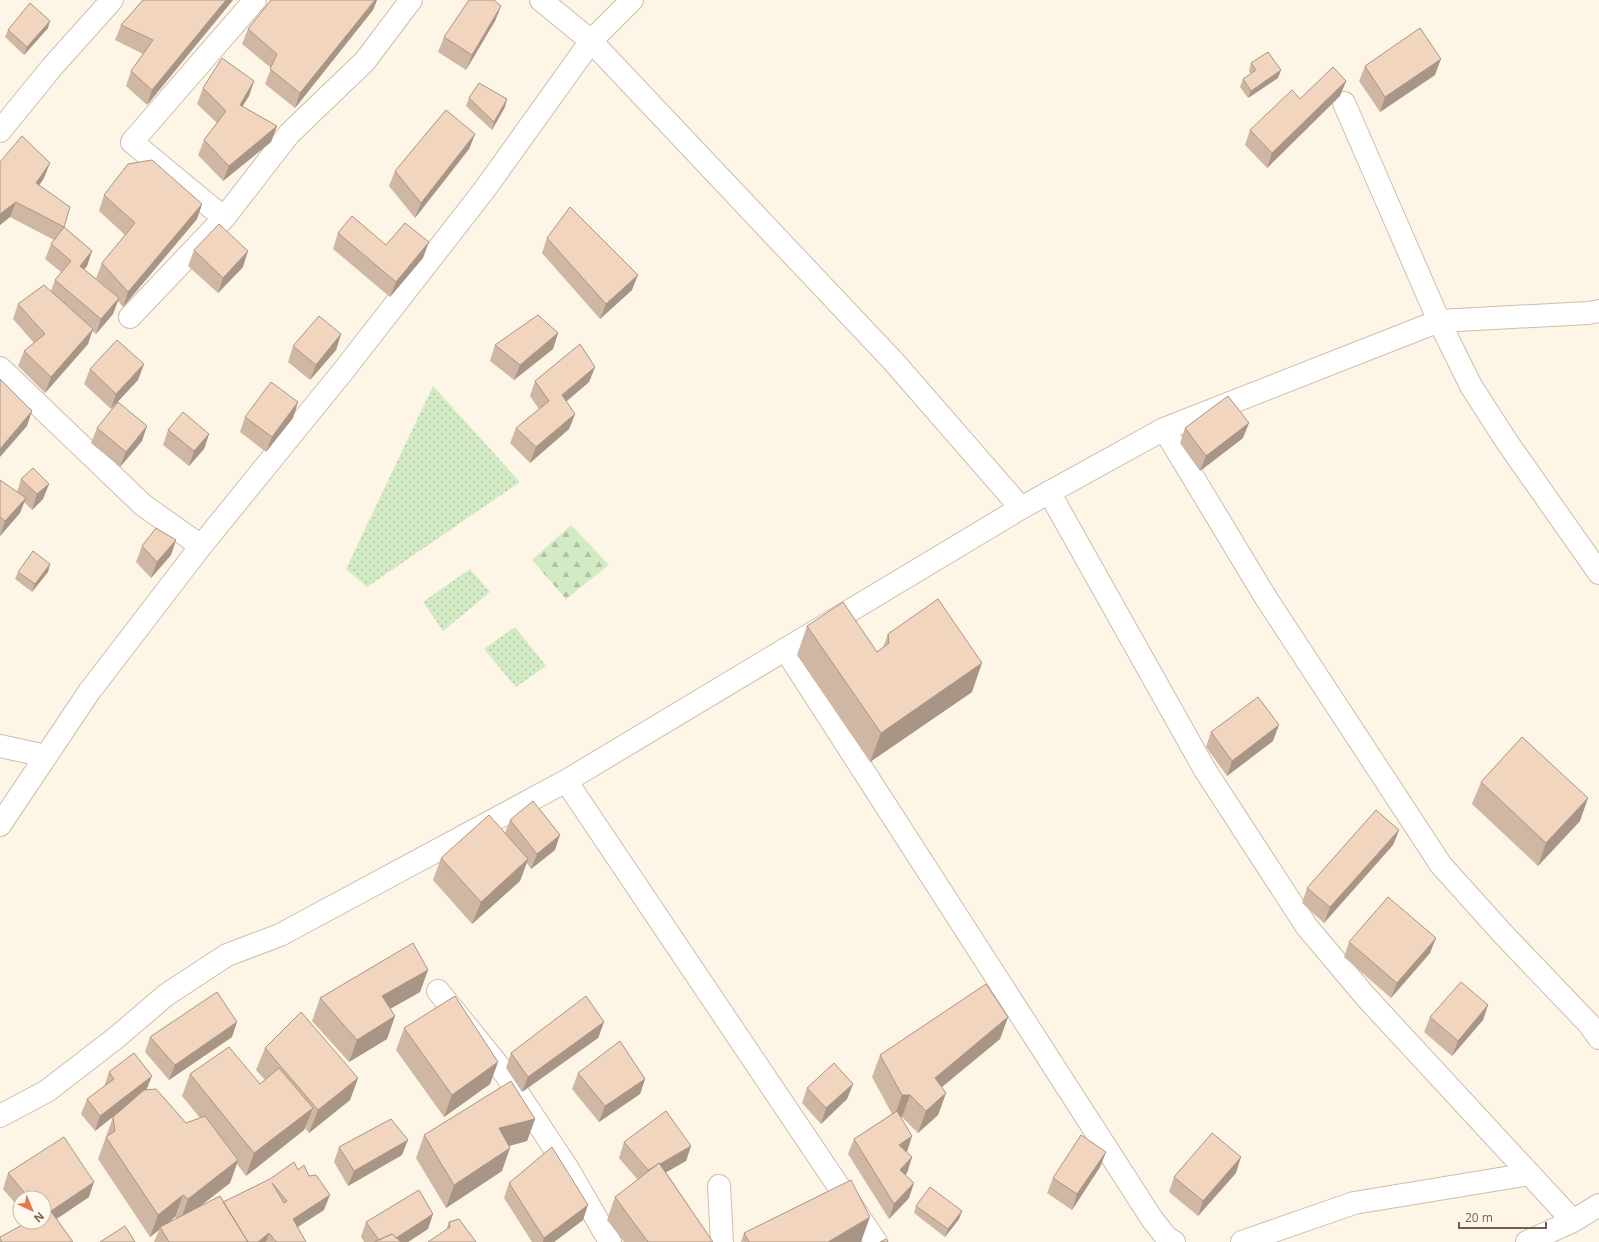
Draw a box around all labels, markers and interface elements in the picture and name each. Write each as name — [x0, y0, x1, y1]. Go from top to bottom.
north arrow — [12, 1190, 52, 1230]
scale bar — [1459, 1204, 1546, 1230]
text: N — [31, 1209, 48, 1226]
text: 20 m — [1465, 1209, 1493, 1226]

